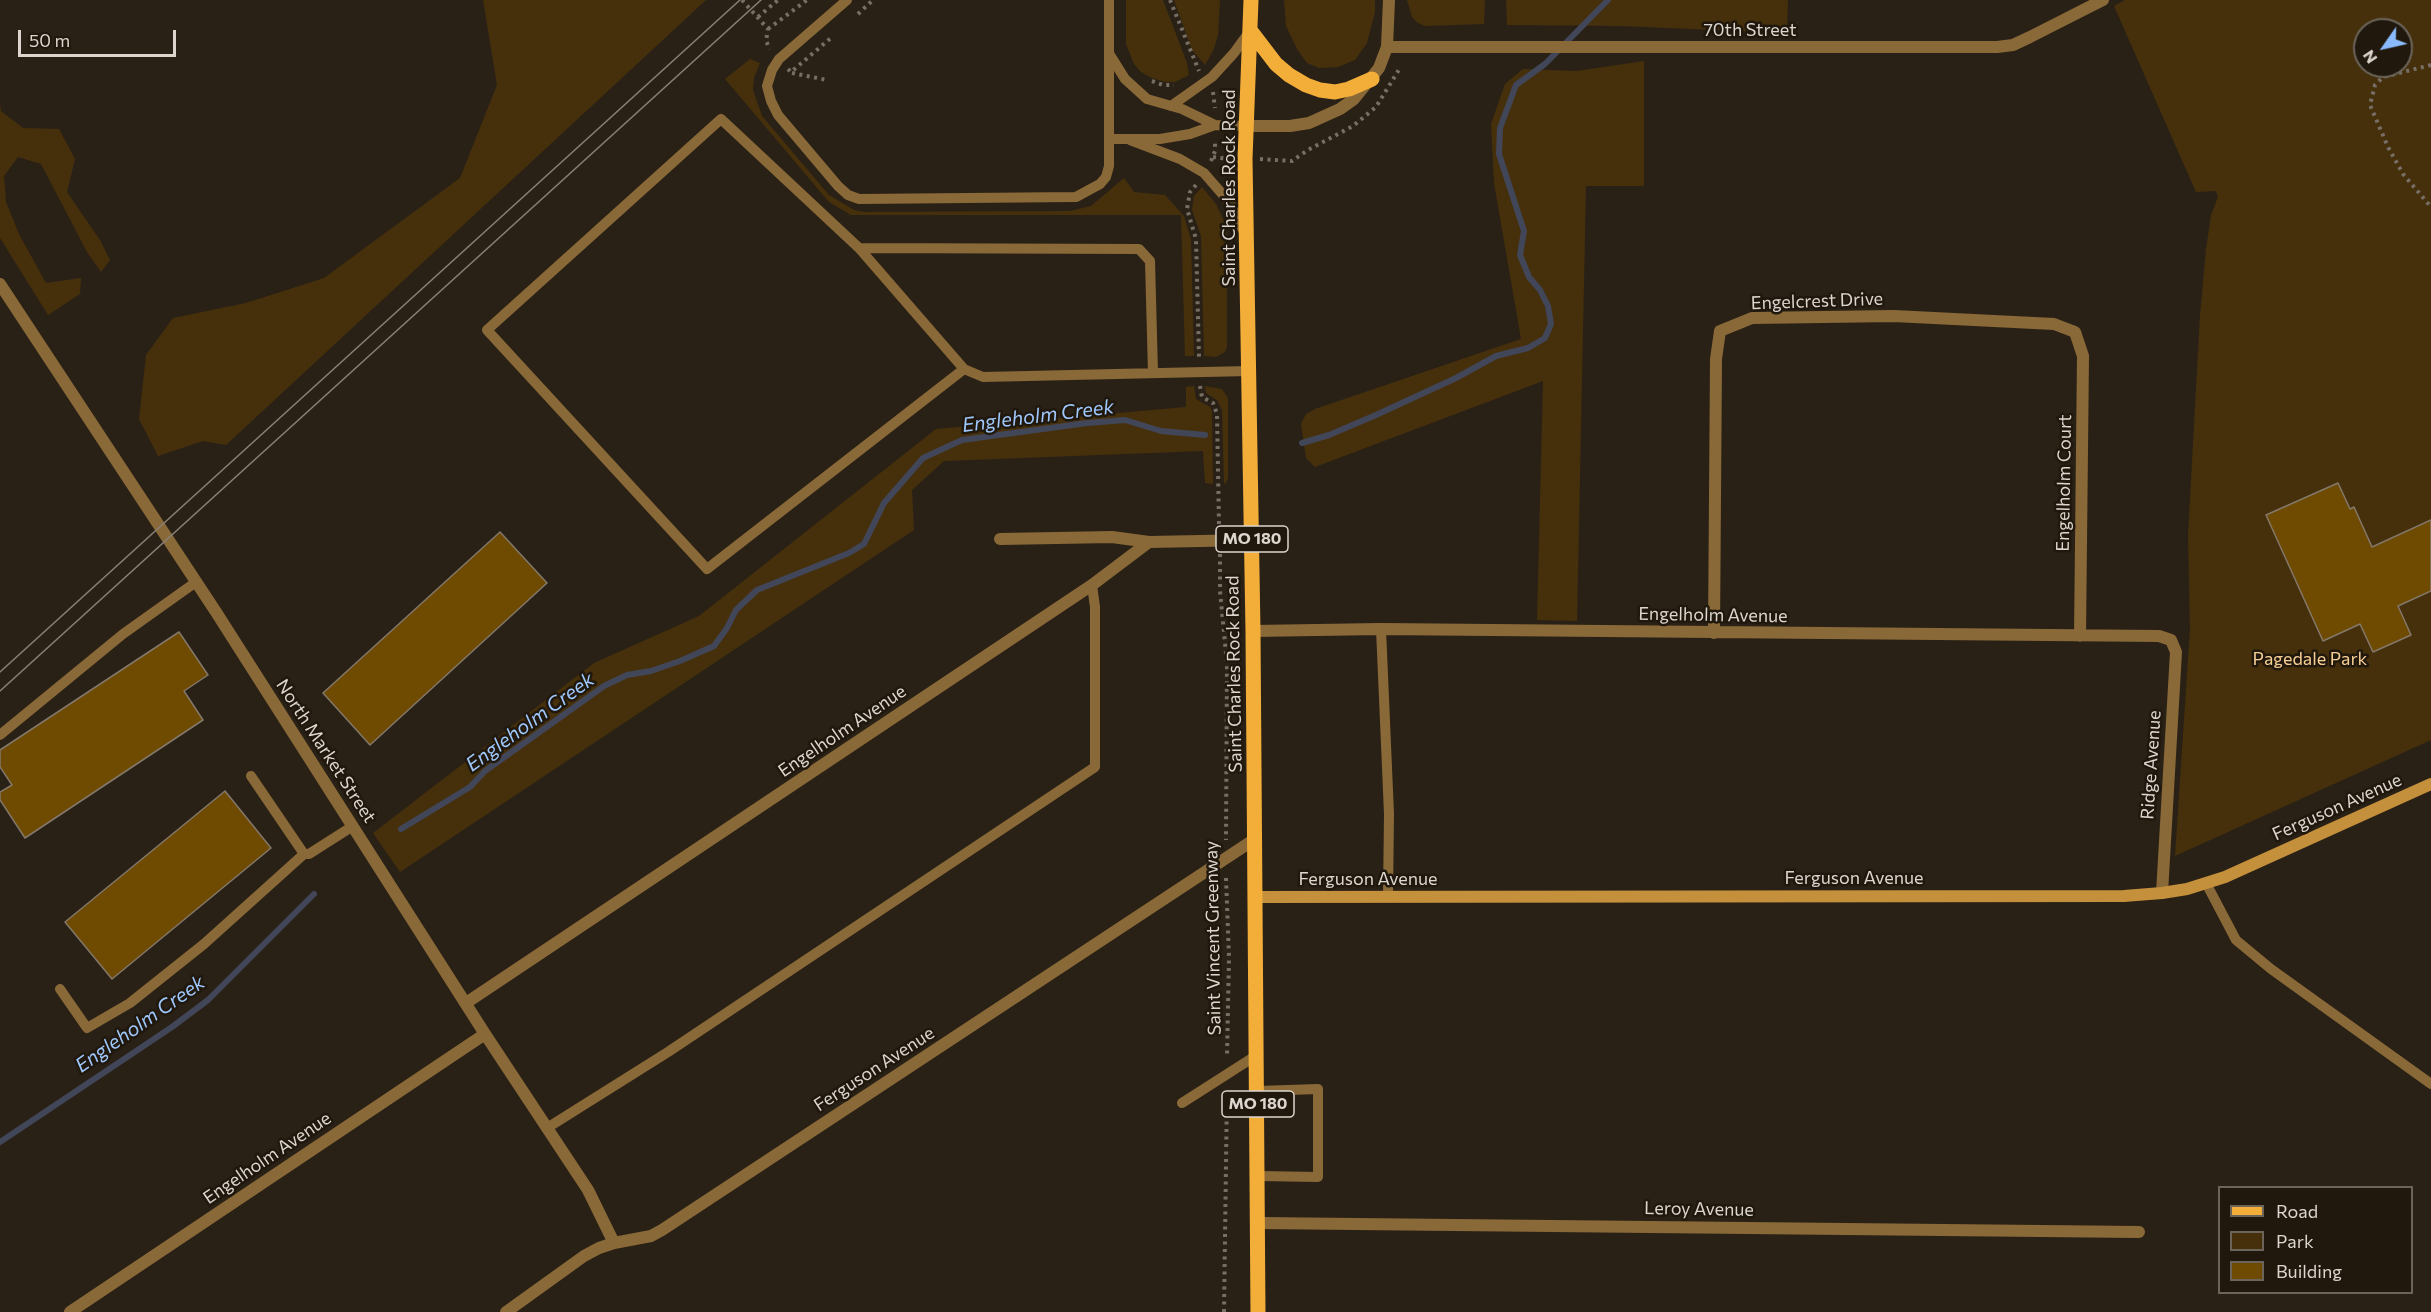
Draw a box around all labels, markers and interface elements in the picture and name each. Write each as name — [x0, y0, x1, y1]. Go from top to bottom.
scale bar — [21, 18, 178, 56]
north arrow — [2353, 18, 2413, 78]
street label: 70th Street — [1703, 19, 1797, 41]
text: 50 m — [29, 29, 70, 51]
text: N — [2358, 47, 2381, 68]
street label: Saint Charles Rock Road — [1218, 89, 1240, 287]
street label: Engelcrest Drive — [1750, 288, 1884, 314]
water label: Engleholm Creek — [961, 395, 1115, 437]
street label: Engelholm Court — [2052, 414, 2076, 552]
road number: MO 180 — [1216, 526, 1288, 552]
street label: Saint Charles Rock Road — [1221, 575, 1247, 773]
street label: Engelholm Avenue — [1638, 603, 1788, 627]
park label: Pagedale Park — [2253, 648, 2367, 670]
water label: Engleholm Creek — [461, 667, 599, 777]
street label: North Market Street — [272, 675, 380, 827]
street label: Engelholm Avenue — [774, 680, 910, 782]
street label: Ridge Avenue — [2136, 710, 2166, 820]
street label: Ferguson Avenue — [2269, 769, 2405, 845]
street label: Saint Vincent Greenway — [1201, 841, 1225, 1035]
street label: Ferguson Avenue — [1784, 867, 1924, 889]
street label: Ferguson Avenue — [1298, 868, 1438, 890]
water label: Engleholm Creek — [71, 970, 209, 1078]
street label: Ferguson Avenue — [810, 1022, 938, 1116]
road number: MO 180 — [1222, 1091, 1294, 1117]
street label: Engelholm Avenue — [199, 1107, 335, 1209]
legend — [2218, 1186, 2413, 1294]
street label: Leroy Avenue — [1644, 1197, 1754, 1221]
text: Road — [2276, 1200, 2318, 1222]
text: Park — [2276, 1230, 2314, 1252]
text: Building — [2276, 1260, 2342, 1282]

